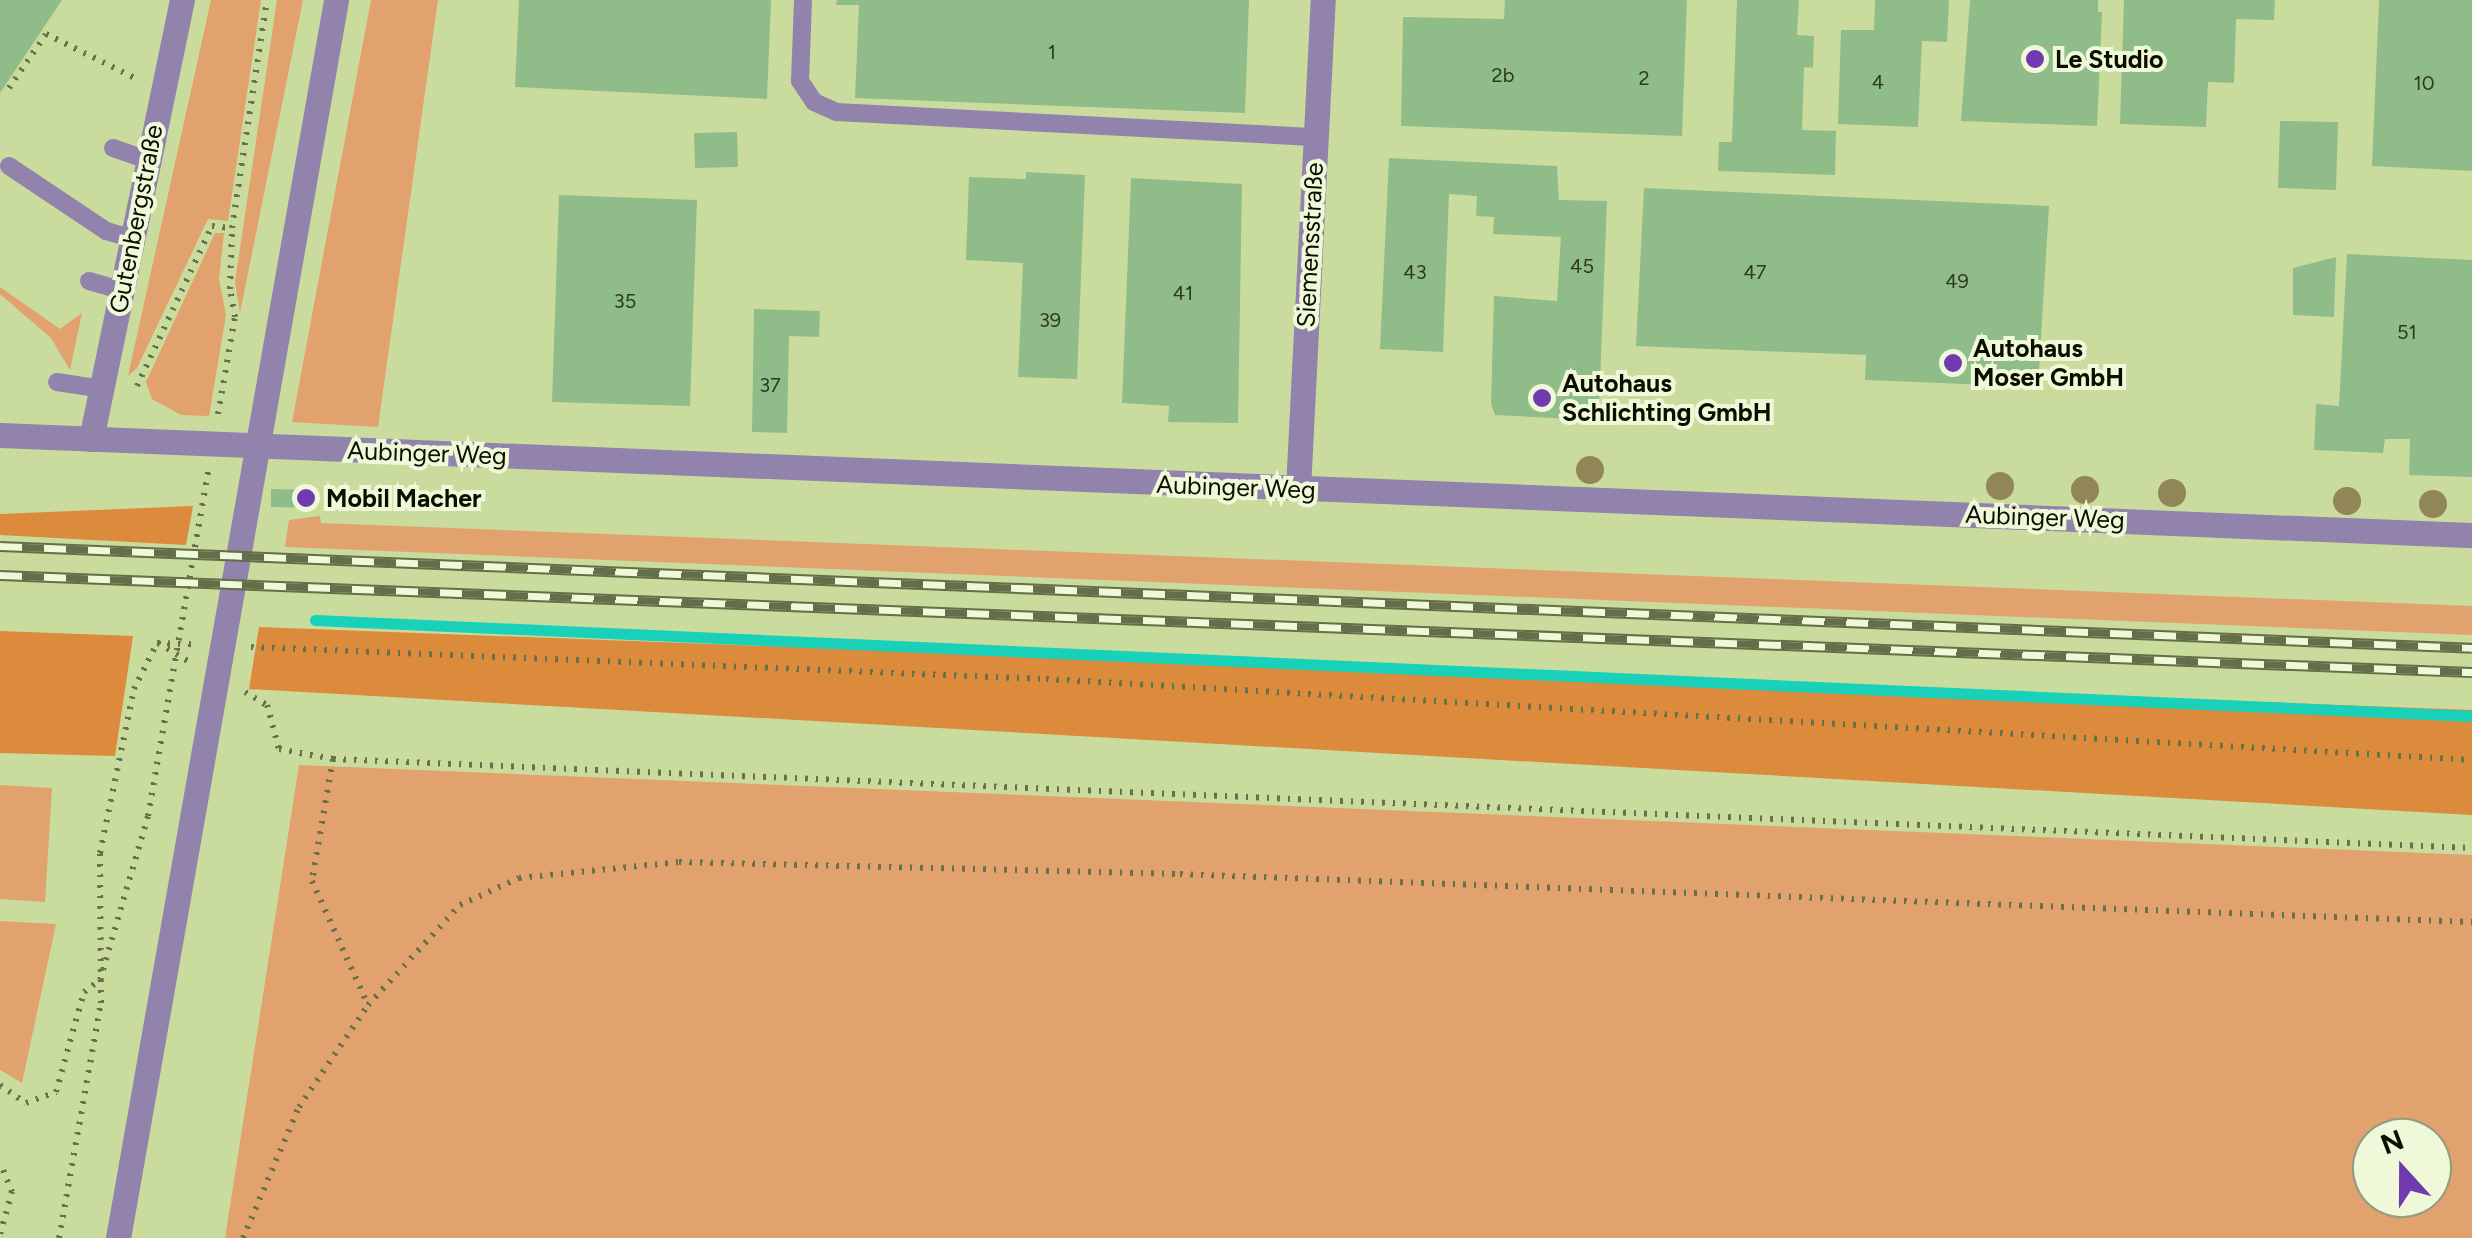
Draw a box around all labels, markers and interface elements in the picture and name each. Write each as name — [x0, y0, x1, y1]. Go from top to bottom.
house number: 1 — [1048, 40, 1056, 64]
place label: Le Studio — [2055, 44, 2164, 74]
marker: Le Studio — [2024, 48, 2046, 70]
house number: 2b — [1492, 63, 1514, 87]
house number: 2 — [1638, 66, 1650, 90]
house number: 4 — [1872, 70, 1884, 94]
house number: 10 — [2413, 71, 2435, 95]
street label: Gutenbergstraße — [103, 122, 169, 316]
street label: Siemensstraße — [1291, 162, 1329, 328]
house number: 45 — [1570, 254, 1594, 278]
house number: 43 — [1403, 260, 1427, 284]
house number: 47 — [1743, 260, 1767, 284]
house number: 49 — [1945, 269, 1969, 293]
house number: 41 — [1173, 281, 1193, 305]
house number: 35 — [614, 289, 636, 313]
house number: 39 — [1039, 308, 1061, 332]
house number: 51 — [2397, 320, 2417, 344]
place label: Autohaus Moser GmbH — [1973, 334, 2124, 393]
marker: Autohaus Moser GmbH — [1942, 352, 1964, 374]
place label: Autohaus Schlichting GmbH — [1562, 369, 1771, 428]
house number: 37 — [759, 373, 781, 397]
marker: Autohaus Schlichting GmbH — [1531, 387, 1553, 409]
street label: Aubinger Weg — [347, 435, 507, 471]
street label: Aubinger Weg — [1156, 469, 1316, 505]
place label: Mobil Macher — [326, 483, 481, 513]
marker: Mobil Macher — [295, 487, 317, 509]
street label: Aubinger Weg — [1965, 499, 2125, 535]
north arrow — [2352, 1118, 2452, 1218]
text: N — [2376, 1122, 2408, 1162]

